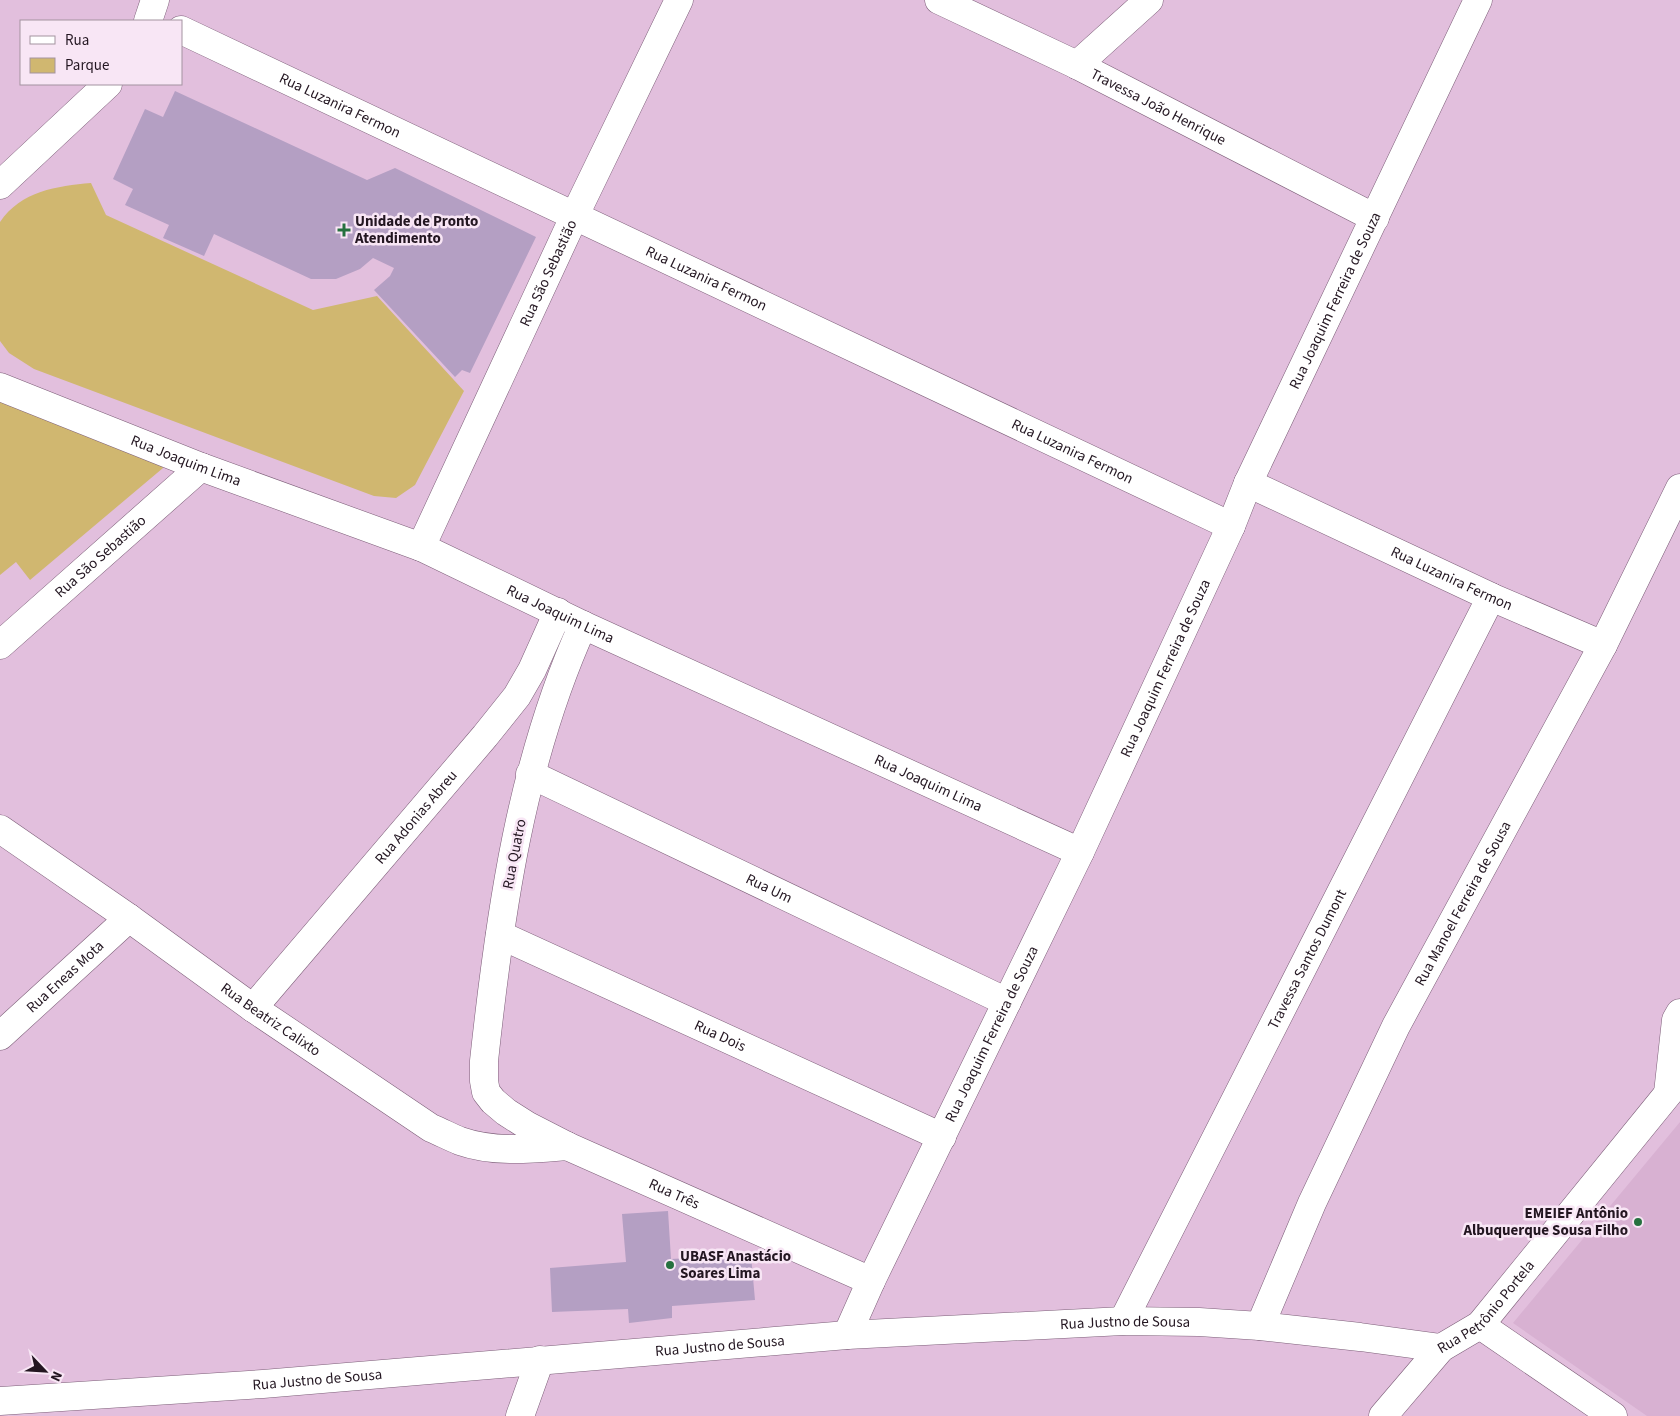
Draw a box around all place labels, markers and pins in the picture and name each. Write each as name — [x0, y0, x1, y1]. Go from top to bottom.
place label: Unidade de Pronto Atendimento — [354, 211, 478, 249]
marker: Unidade de Pronto Atendimento — [337, 223, 351, 237]
place label: EMEIEF Antônio Albuquerque Sousa Filho — [1462, 1203, 1628, 1241]
marker: EMEIEF Antônio Albuquerque Sousa Filho — [1632, 1216, 1644, 1228]
place label: UBASF Anastácio Soares Lima — [680, 1246, 791, 1284]
marker: UBASF Anastácio Soares Lima — [664, 1259, 676, 1271]

